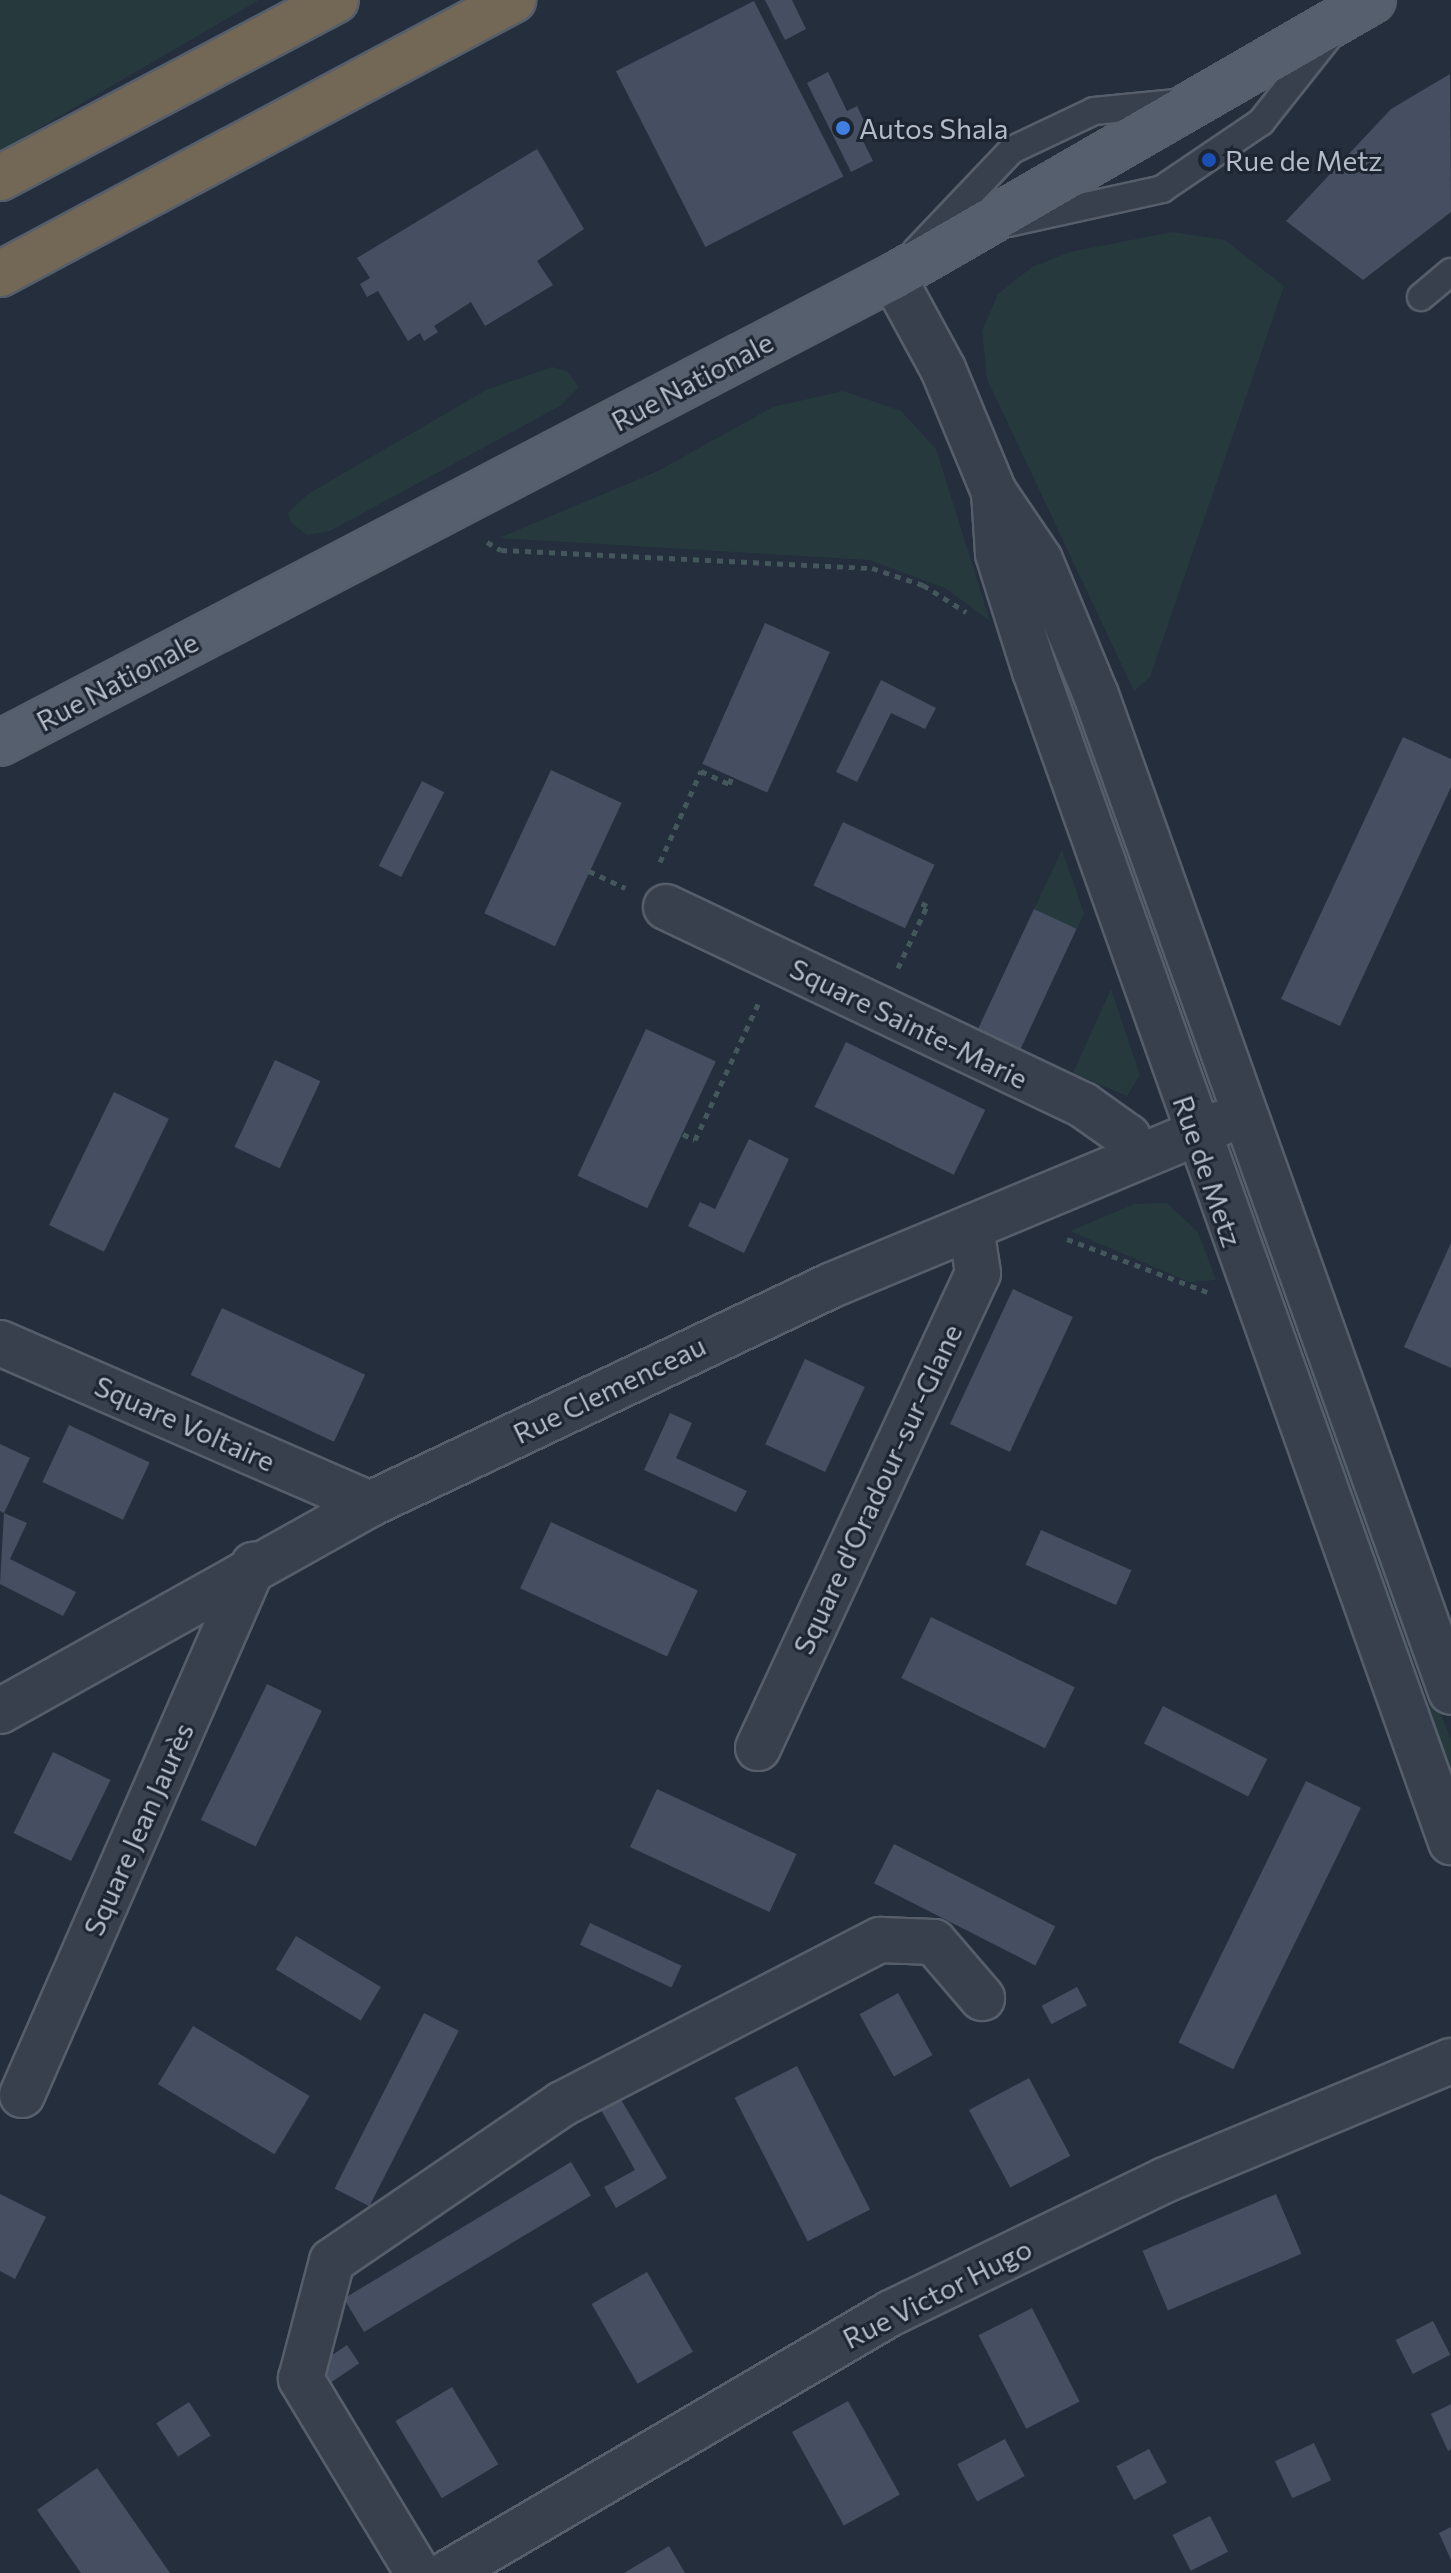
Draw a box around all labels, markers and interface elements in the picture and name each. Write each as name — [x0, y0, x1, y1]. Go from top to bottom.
place label: Autos Shala — [859, 111, 1008, 145]
marker: Autos Shala — [834, 119, 852, 137]
place label: Rue de Metz — [1225, 143, 1382, 177]
marker: Rue de Metz — [1200, 151, 1218, 169]
street label: Rue Nationale — [605, 324, 779, 438]
street label: Rue Nationale — [30, 624, 204, 738]
street label: Square Sainte-Marie — [785, 951, 1033, 1095]
street label: Rue de Metz — [1166, 1091, 1250, 1251]
street label: Square d'Oradour-sur-Glane — [786, 1319, 968, 1659]
street label: Rue Clemenceau — [507, 1328, 711, 1450]
street label: Square Voltaire — [90, 1368, 280, 1478]
street label: Square Jean Jaurès — [76, 1717, 200, 1941]
street label: Rue Victor Hugo — [837, 2231, 1037, 2355]

